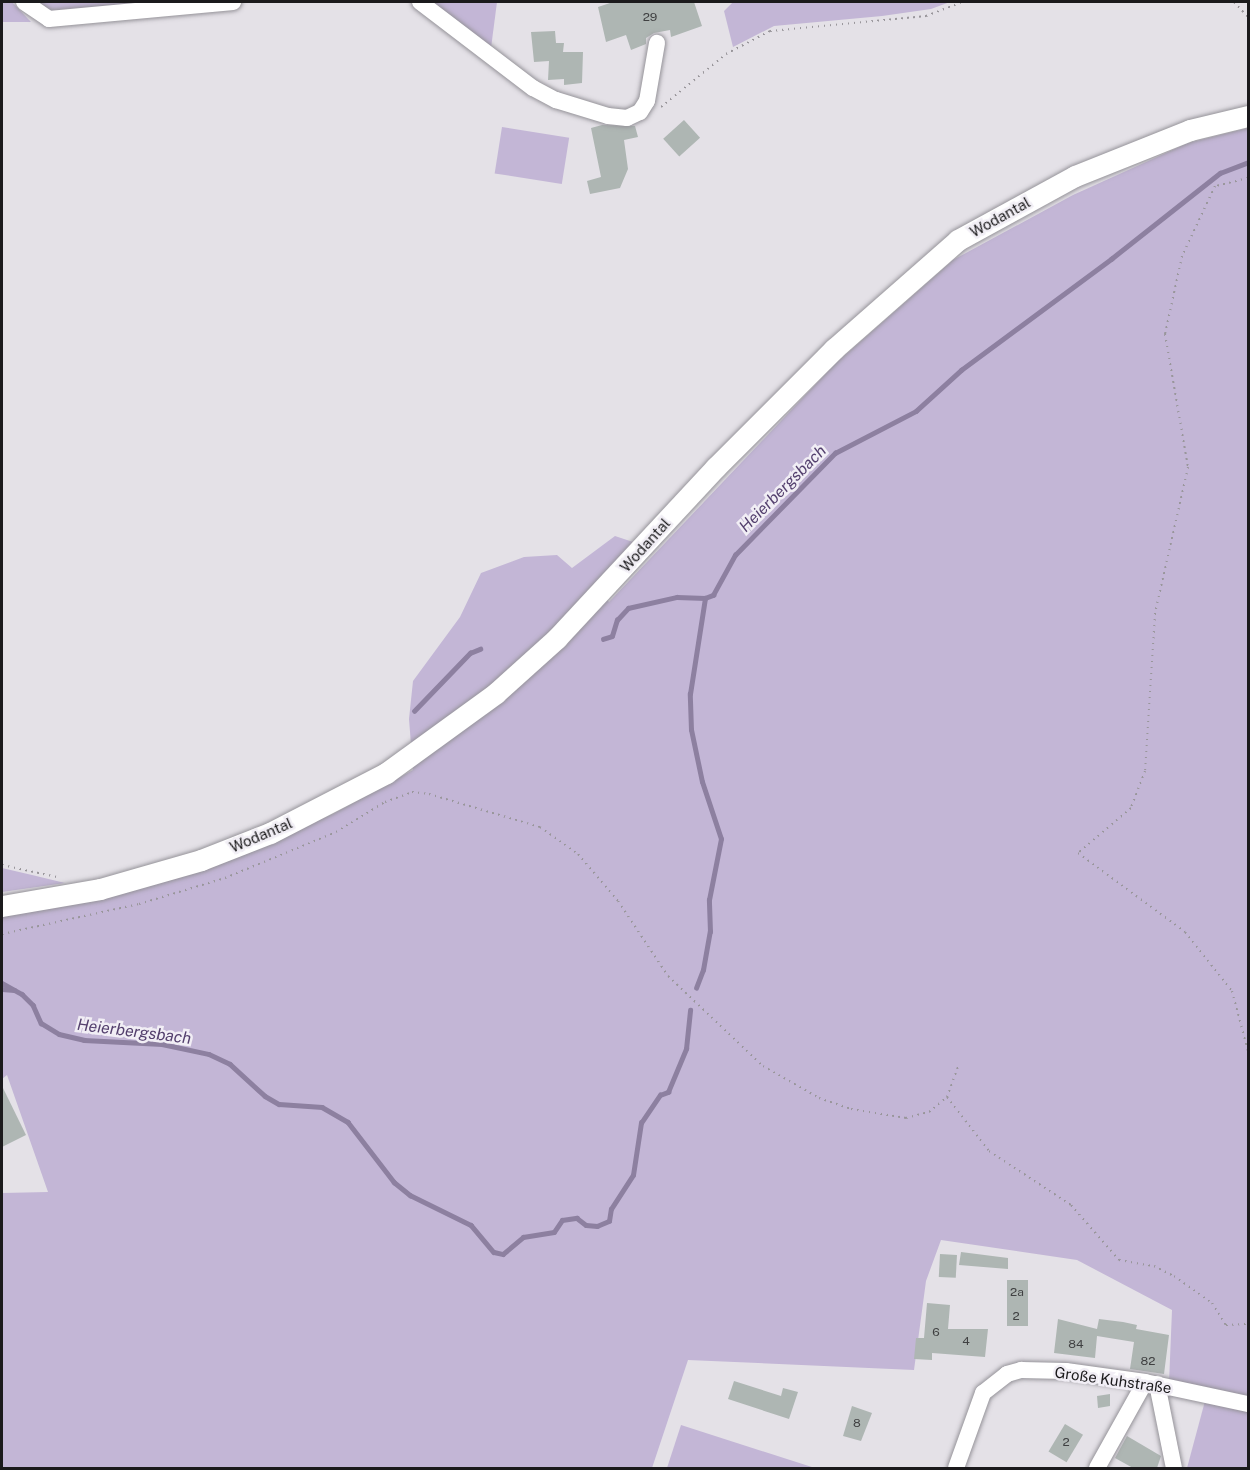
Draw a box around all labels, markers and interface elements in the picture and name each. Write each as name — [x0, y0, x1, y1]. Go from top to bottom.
house number: 29 — [643, 11, 657, 25]
street label: Wodantal — [967, 193, 1033, 241]
water label: Heierbergsbach — [736, 442, 830, 536]
street label: Wodantal — [616, 514, 674, 576]
street label: Wodantal — [227, 814, 295, 856]
water label: Heierbergsbach — [76, 1015, 192, 1049]
house number: 2a — [1010, 1286, 1024, 1300]
house number: 2 — [1012, 1310, 1020, 1324]
house number: 6 — [932, 1326, 940, 1340]
house number: 4 — [962, 1335, 970, 1349]
house number: 84 — [1068, 1338, 1084, 1352]
house number: 82 — [1141, 1355, 1155, 1369]
street label: Große Kuhstraße — [1053, 1363, 1173, 1397]
house number: 8 — [853, 1417, 861, 1431]
house number: 2 — [1062, 1436, 1070, 1450]

